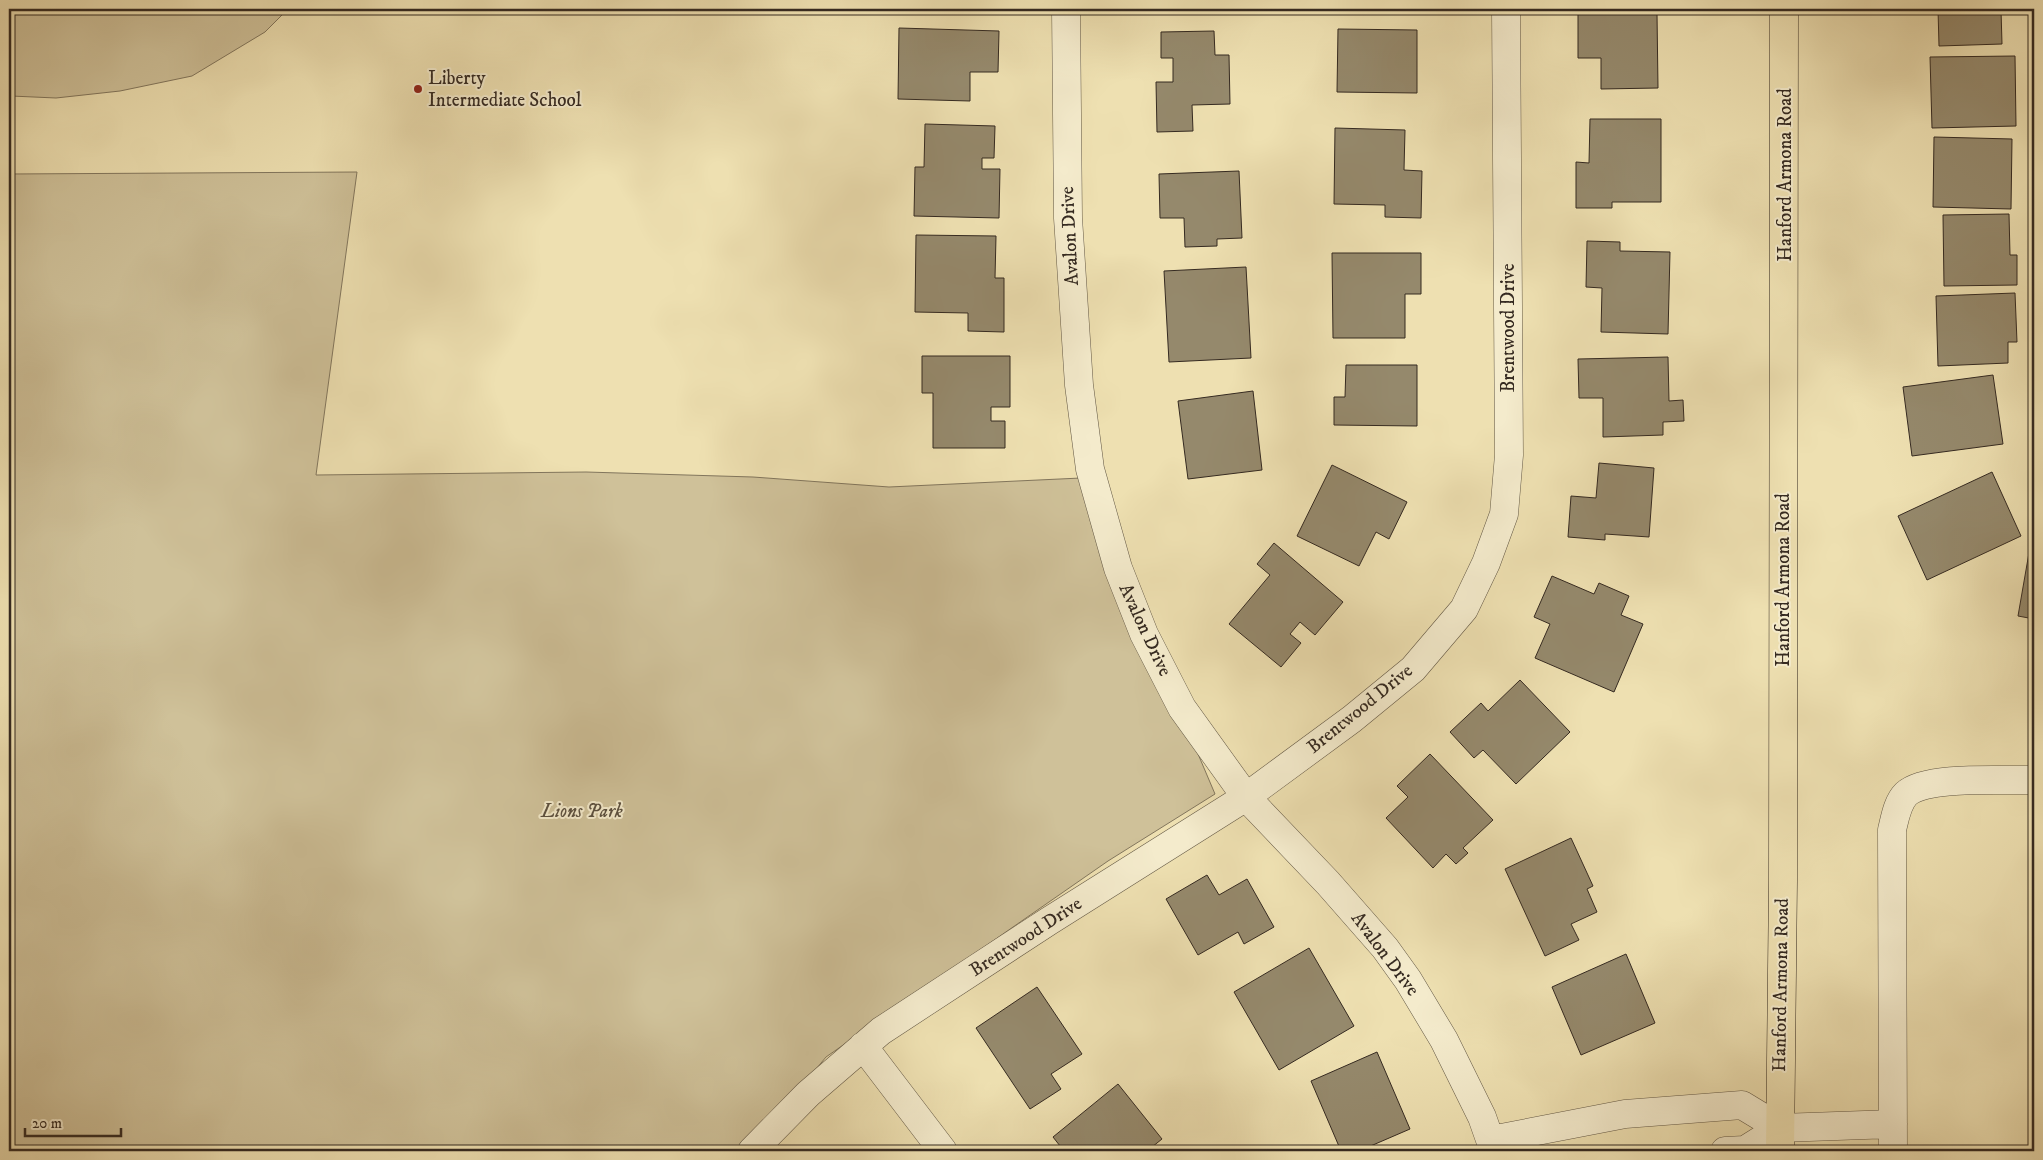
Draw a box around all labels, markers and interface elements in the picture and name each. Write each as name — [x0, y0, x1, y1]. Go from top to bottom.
place label: Liberty Intermediate School — [428, 67, 582, 112]
marker: Liberty Intermediate School — [412, 83, 424, 95]
street label: Hanford Armona Road — [1774, 88, 1797, 262]
street label: Avalon Drive — [1056, 186, 1084, 286]
street label: Brentwood Drive — [1497, 263, 1520, 393]
street label: Hanford Armona Road — [1772, 493, 1795, 667]
street label: Avalon Drive — [1114, 580, 1176, 680]
street label: Brentwood Drive — [1303, 659, 1418, 759]
park label: Lions Park — [540, 800, 623, 823]
street label: Brentwood Drive — [966, 892, 1087, 982]
street label: Hanford Armona Road — [1768, 897, 1794, 1072]
street label: Avalon Drive — [1346, 907, 1424, 1001]
scale bar — [25, 1105, 121, 1137]
text: 20 m — [32, 1114, 62, 1133]

